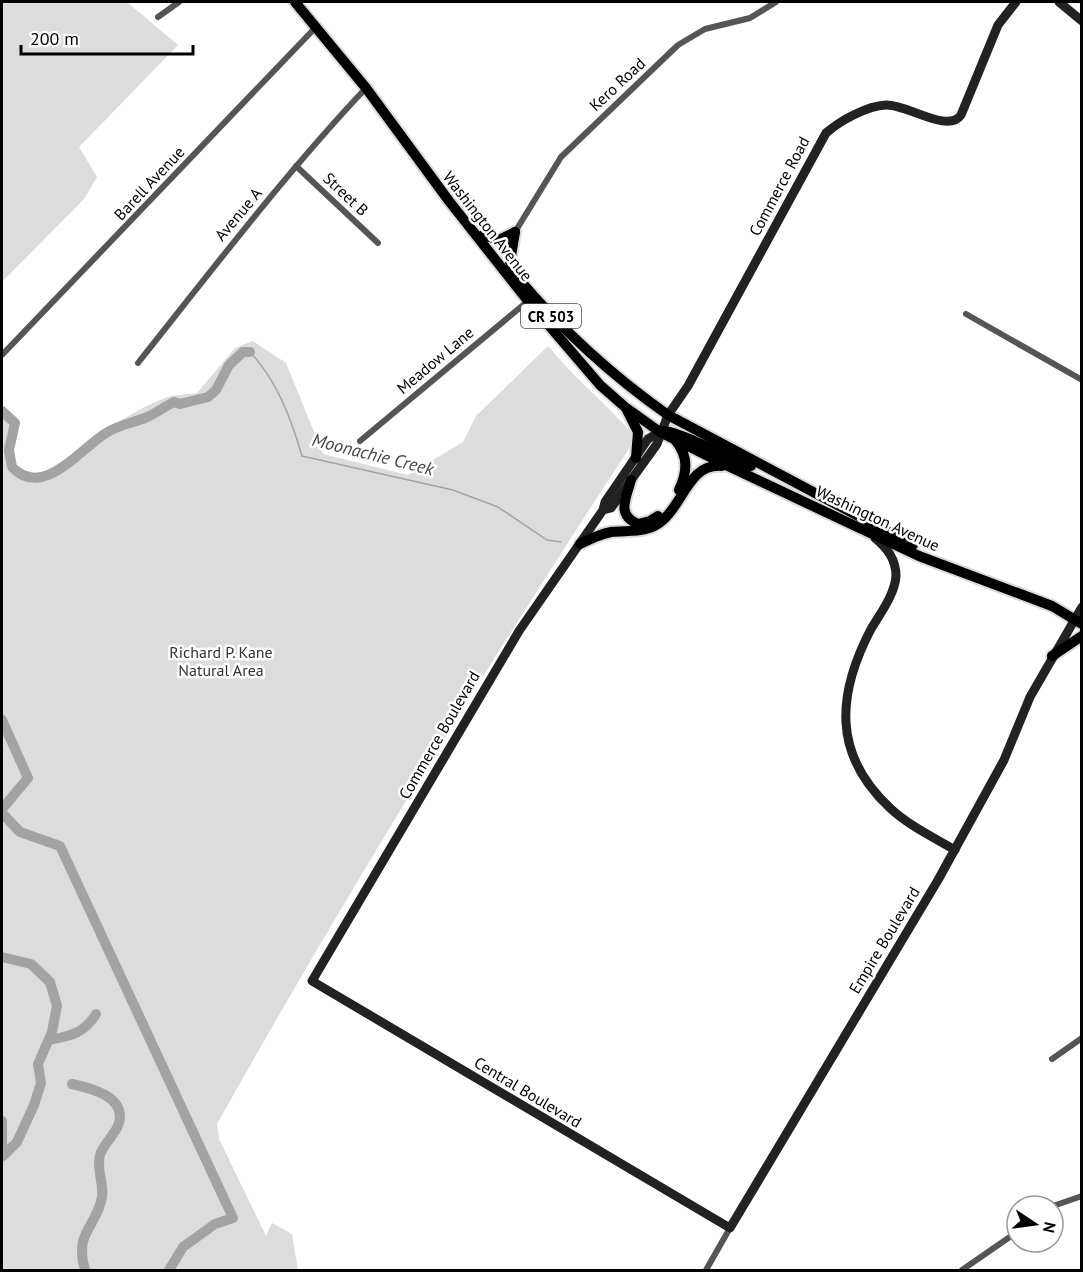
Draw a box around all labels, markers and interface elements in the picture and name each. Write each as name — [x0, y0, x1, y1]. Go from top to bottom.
scale bar — [21, 18, 194, 56]
text: 200 m — [30, 27, 79, 50]
street label: Kero Road — [585, 53, 649, 115]
street label: Commerce Road — [744, 133, 814, 239]
street label: Barell Avenue — [110, 142, 188, 224]
street label: Washington Avenue — [439, 167, 537, 285]
street label: Street B — [319, 168, 373, 220]
street label: Avenue A — [210, 183, 266, 245]
road number: CR 503 — [521, 304, 581, 328]
street label: Meadow Lane — [393, 322, 477, 398]
water label: Moonachie Creek — [310, 428, 437, 480]
street label: Washington Avenue — [813, 481, 943, 555]
park label: Richard P. Kane Natural Area — [169, 642, 273, 680]
street label: Commerce Boulevard — [394, 667, 484, 803]
street label: Empire Boulevard — [844, 883, 924, 997]
street label: Central Boulevard — [471, 1052, 585, 1132]
north arrow — [1005, 1194, 1065, 1254]
text: N — [1039, 1220, 1061, 1235]

